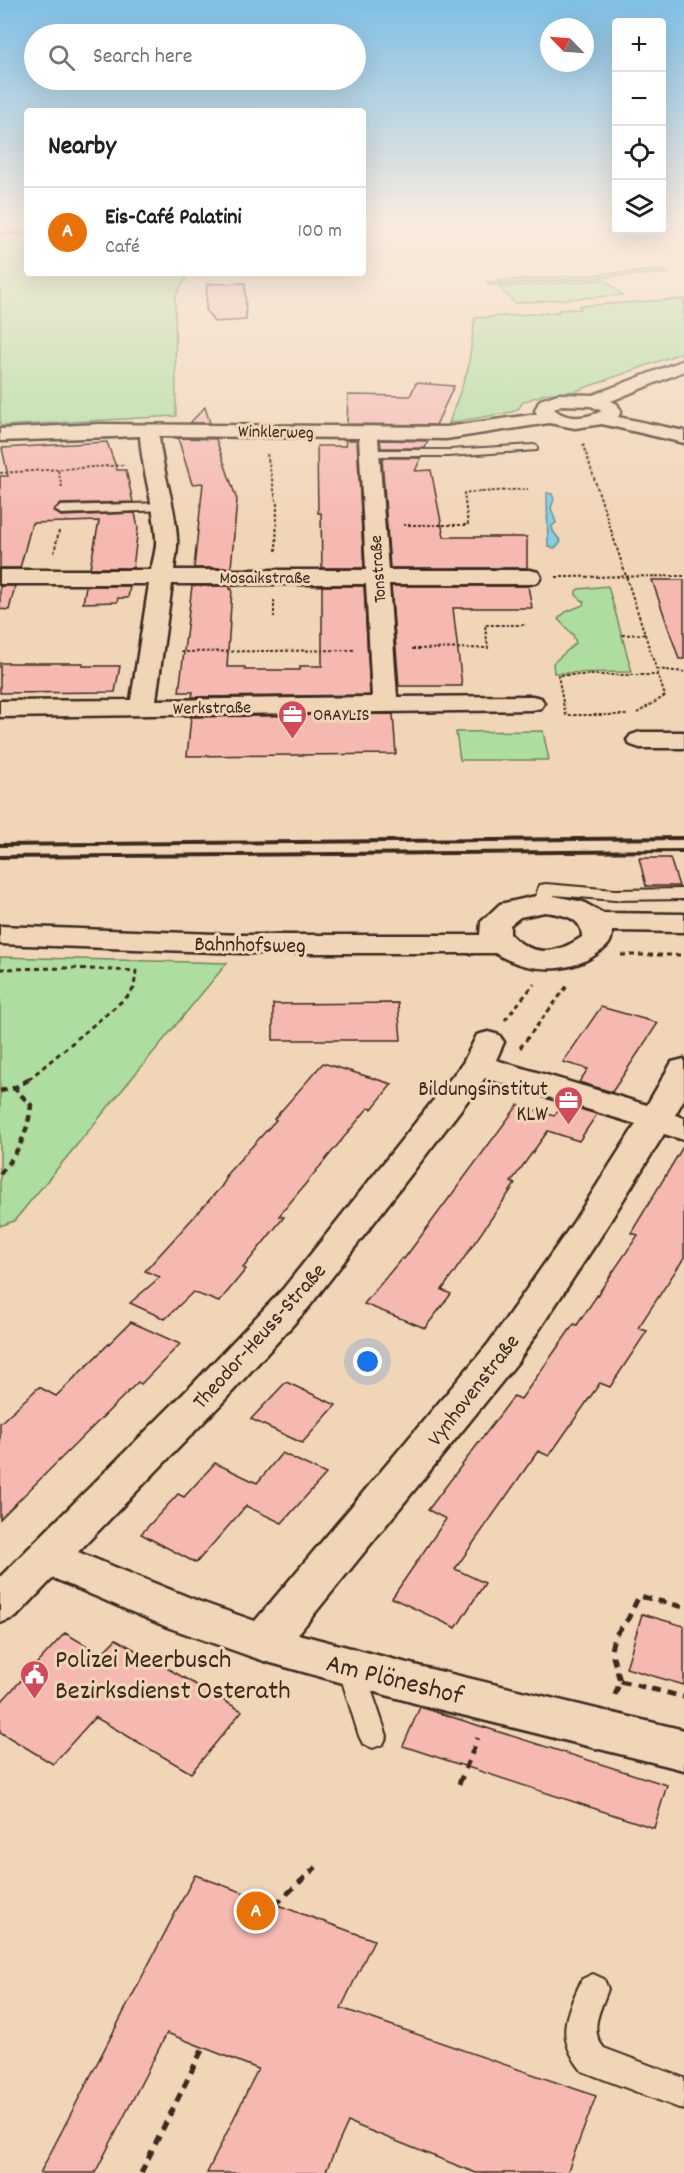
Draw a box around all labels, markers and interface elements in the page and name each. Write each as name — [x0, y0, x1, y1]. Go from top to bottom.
north arrow — [540, 18, 594, 72]
map controls — [612, 18, 666, 234]
button: + — [612, 18, 666, 72]
search box — [24, 24, 366, 90]
icon: search — [45, 41, 78, 74]
text: Search here — [93, 42, 192, 73]
button: − — [612, 72, 666, 126]
button: locate — [612, 126, 666, 180]
text: Nearby — [48, 129, 116, 166]
button: layers — [612, 180, 666, 234]
text: Eis-Café Palatini — [105, 203, 241, 234]
text: A — [62, 218, 73, 246]
text: 100 m — [298, 218, 342, 246]
text: Café — [105, 234, 140, 262]
street label: Winklerweg — [238, 420, 314, 447]
street label: Tonstraße — [365, 534, 394, 603]
street label: Mosaikstraße — [219, 567, 311, 592]
street label: Werkstraße — [173, 696, 251, 723]
office icon: ORAYLIS — [276, 698, 308, 740]
place label: ORAYLIS — [313, 704, 369, 729]
street label: Bahnhofsweg — [194, 930, 306, 963]
place label: Bildungsinstitut KLW — [418, 1075, 548, 1131]
office icon: Bildungsinstitut KLW — [553, 1084, 585, 1126]
street label: Theodor-Heuss-Straße — [187, 1257, 335, 1417]
street label: Vynhovenstraße — [421, 1329, 528, 1454]
your location — [353, 1347, 382, 1376]
place label: Polizei Meerbusch Bezirksdienst Osterath — [55, 1642, 291, 1712]
street label: Am Plöneshof — [322, 1646, 468, 1718]
public building icon: Polizei Meerbusch Bezirksdienst Osterath — [18, 1658, 50, 1700]
pin: A — [236, 1888, 276, 1934]

